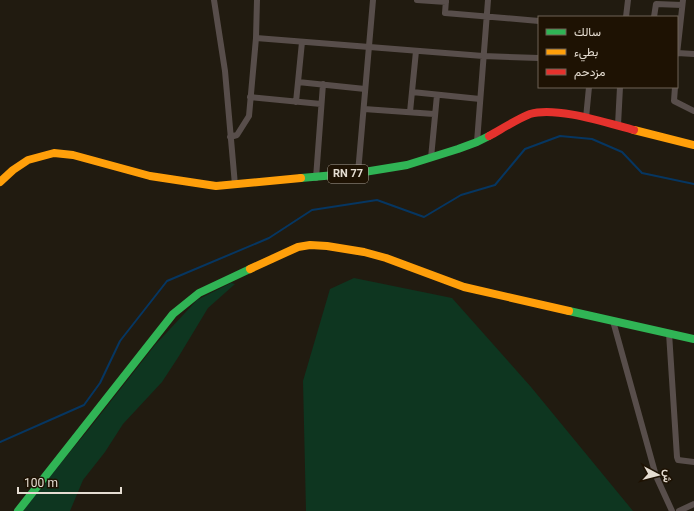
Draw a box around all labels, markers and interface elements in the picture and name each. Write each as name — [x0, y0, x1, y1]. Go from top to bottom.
legend — [538, 16, 678, 88]
text: سالك — [574, 24, 601, 42]
text: بطيء — [574, 44, 598, 62]
text: مزدحم — [574, 64, 605, 82]
road number: RN 77 — [328, 165, 368, 183]
north arrow — [638, 455, 678, 495]
text: ش — [657, 468, 676, 484]
scale bar — [18, 469, 121, 495]
text: 100 m — [24, 475, 58, 493]

